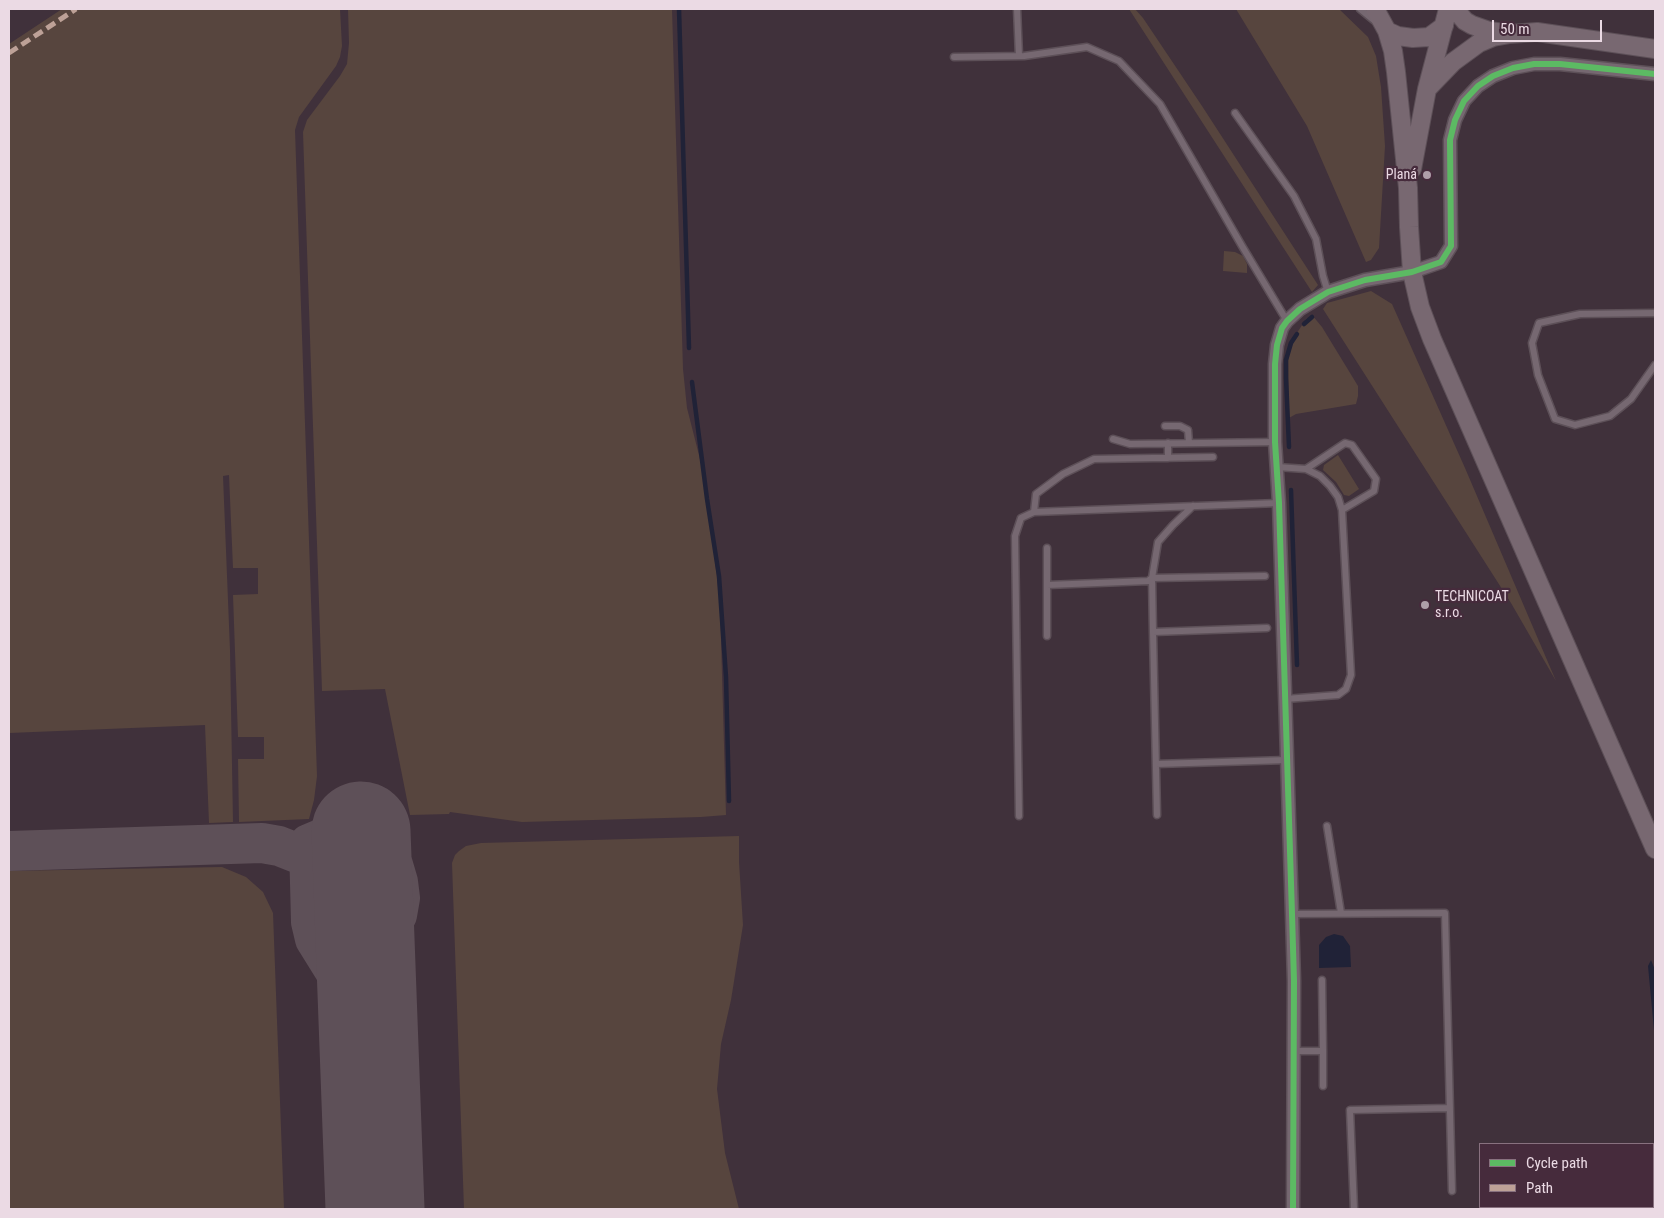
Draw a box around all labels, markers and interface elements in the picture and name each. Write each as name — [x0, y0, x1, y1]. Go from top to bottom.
scale bar — [1494, 10, 1604, 42]
text: 50 m — [1500, 20, 1530, 38]
place label: Planá — [1386, 167, 1417, 183]
marker: Planá — [1421, 169, 1433, 181]
place label: TECHNICOAT s.r.o. — [1435, 589, 1509, 622]
marker: TECHNICOAT s.r.o. — [1419, 599, 1431, 611]
legend — [1479, 1143, 1654, 1208]
text: Cycle path — [1526, 1154, 1588, 1172]
text: Path — [1526, 1179, 1553, 1197]

